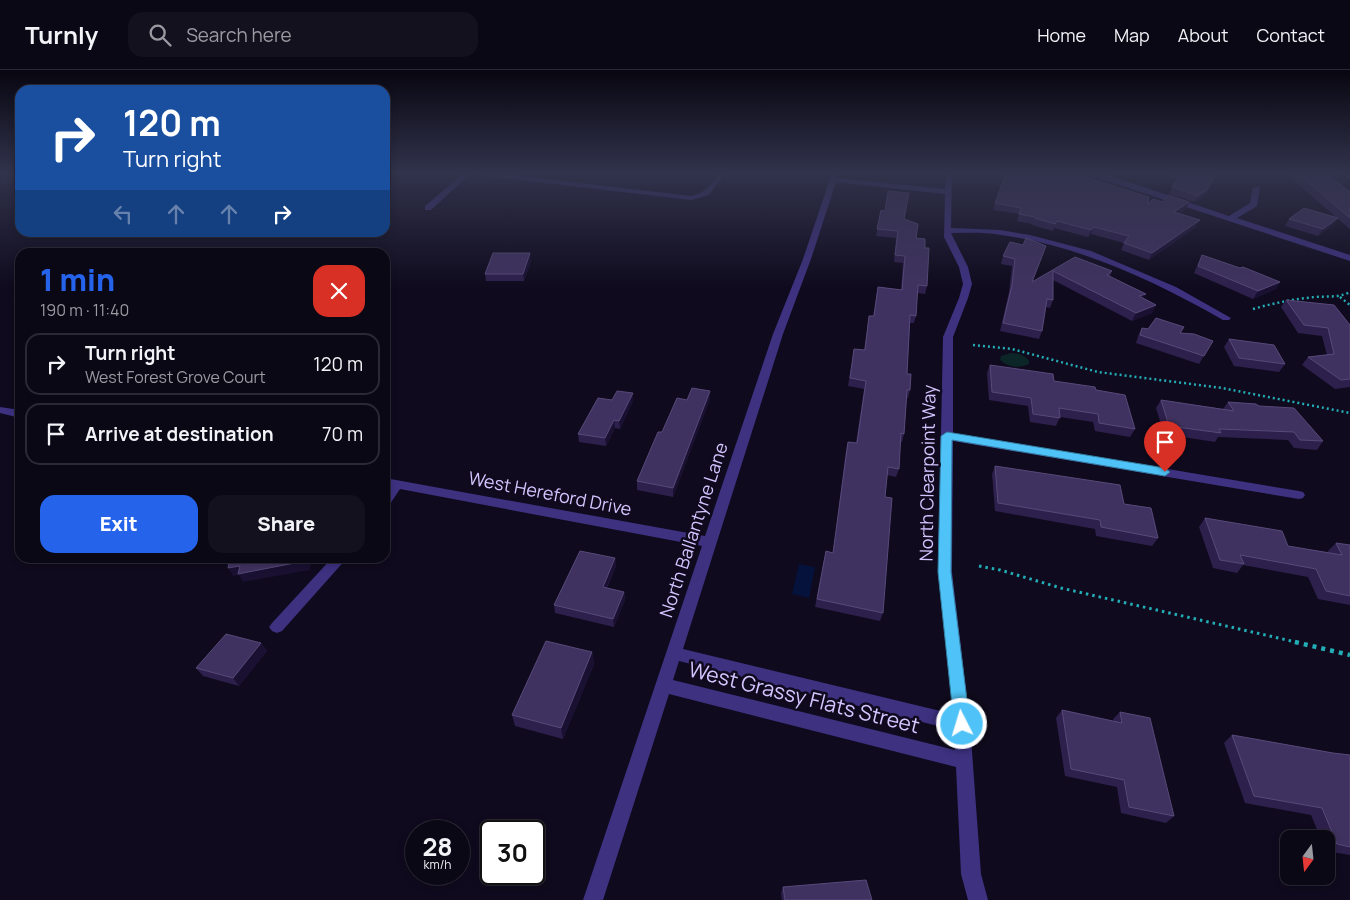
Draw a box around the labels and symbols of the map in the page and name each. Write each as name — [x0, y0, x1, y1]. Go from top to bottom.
street label: North Clearpoint Way — [913, 384, 941, 562]
pin — [1144, 421, 1186, 472]
street label: North Ballantyne Lane — [653, 439, 733, 620]
street label: West Hereford Drive — [467, 465, 634, 521]
street label: West Grassy Flats Street — [686, 655, 923, 739]
position arrow — [935, 697, 987, 749]
speed limit sign: 30 — [480, 820, 545, 885]
north arrow — [1280, 830, 1335, 885]

